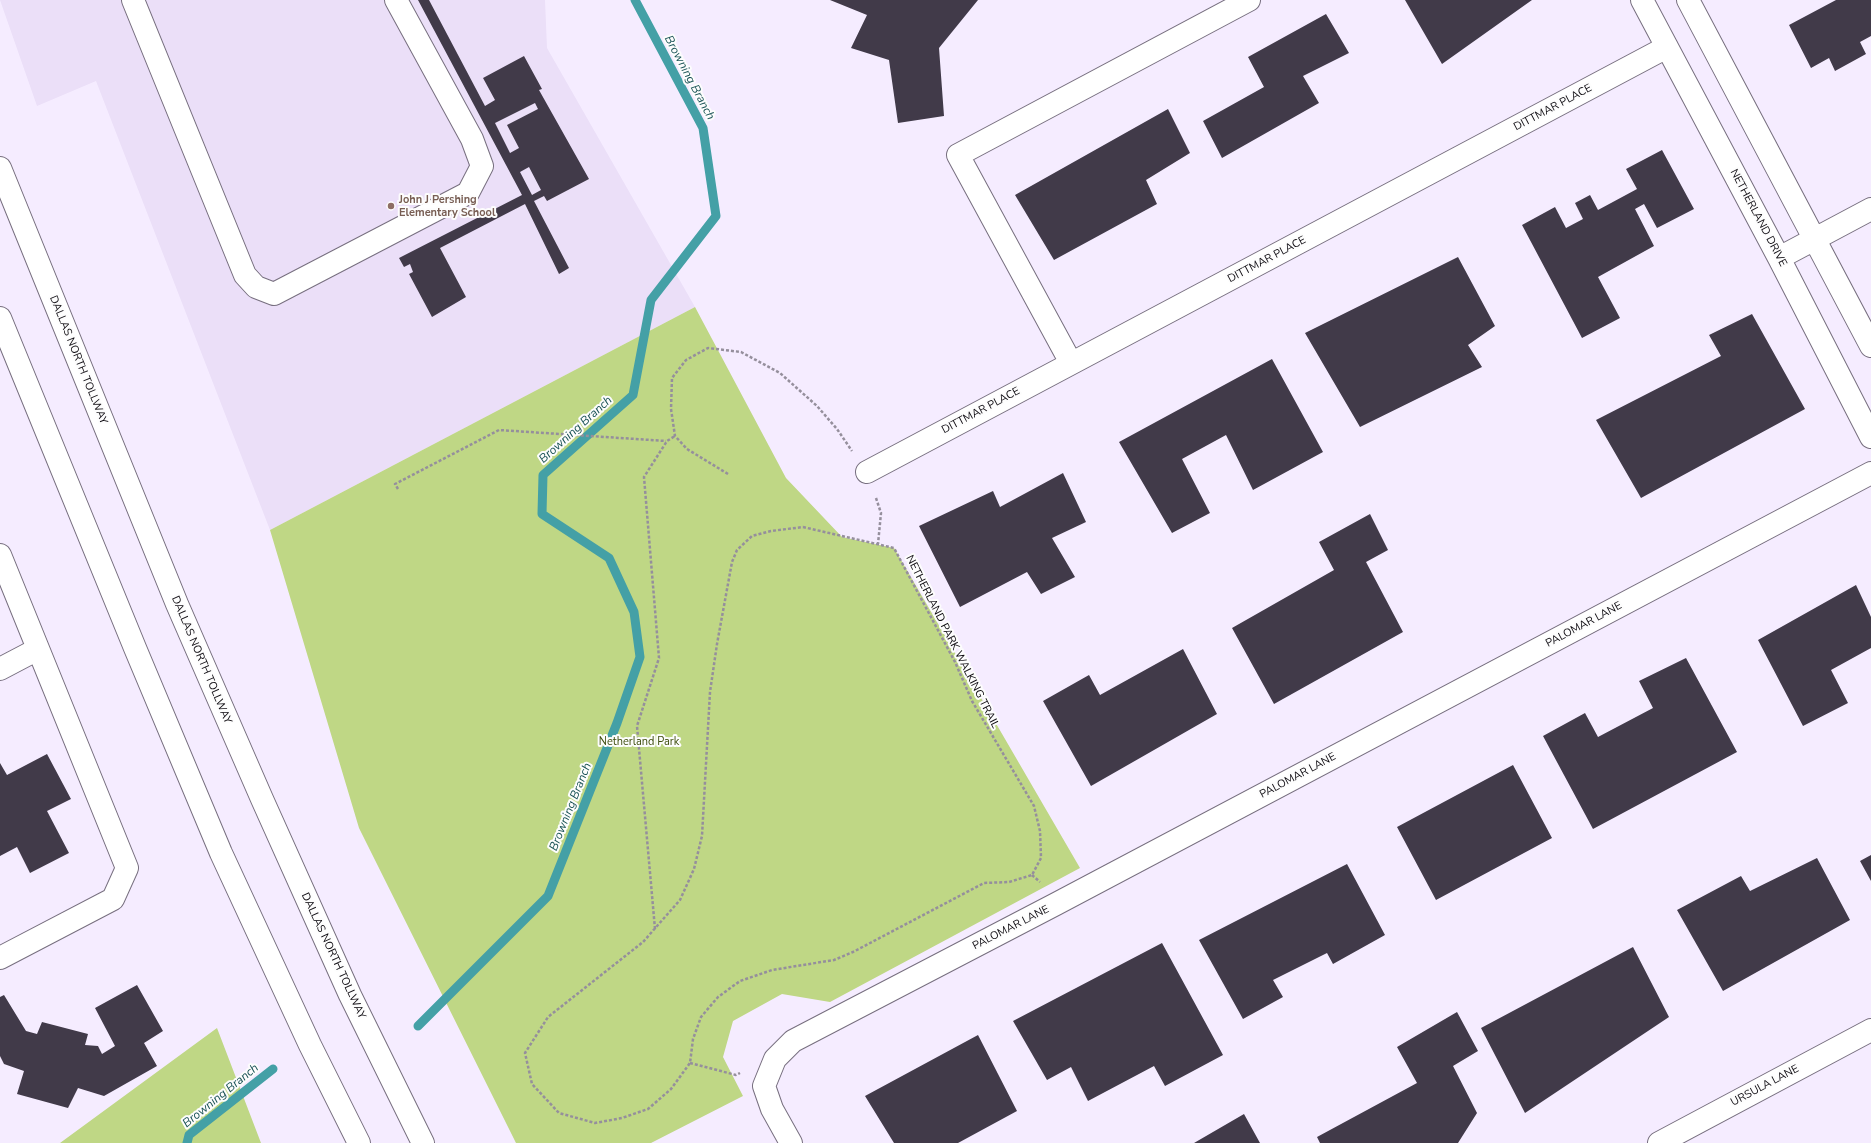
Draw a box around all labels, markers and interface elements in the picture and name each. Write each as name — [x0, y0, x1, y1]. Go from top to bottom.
water label: Browning Branch — [661, 33, 717, 123]
street label: DITTMAR PLACE — [1512, 82, 1594, 134]
street label: NETHERLAND DRIVE — [1727, 167, 1789, 269]
place label: John J Pershing Elementary School — [399, 193, 495, 219]
marker: John J Pershing Elementary School — [386, 201, 396, 211]
street label: DITTMAR PLACE — [1226, 234, 1308, 286]
street label: DALLAS NORTH TOLLWAY — [46, 294, 110, 426]
street label: DITTMAR PLACE — [940, 385, 1022, 437]
water label: Browning Branch — [536, 393, 616, 467]
street label: NETHERLAND PARK WALKING TRAIL — [903, 553, 1001, 731]
street label: DALLAS NORTH TOLLWAY — [168, 594, 234, 726]
street label: PALOMAR LANE — [1544, 599, 1624, 651]
park label: Netherland Park — [599, 735, 679, 749]
street label: PALOMAR LANE — [1258, 750, 1338, 802]
water label: Browning Branch — [547, 761, 595, 853]
street label: DALLAS NORTH TOLLWAY — [298, 891, 368, 1021]
street label: PALOMAR LANE — [971, 903, 1051, 953]
water label: Browning Branch — [180, 1061, 262, 1131]
street label: URSULA LANE — [1729, 1063, 1801, 1109]

